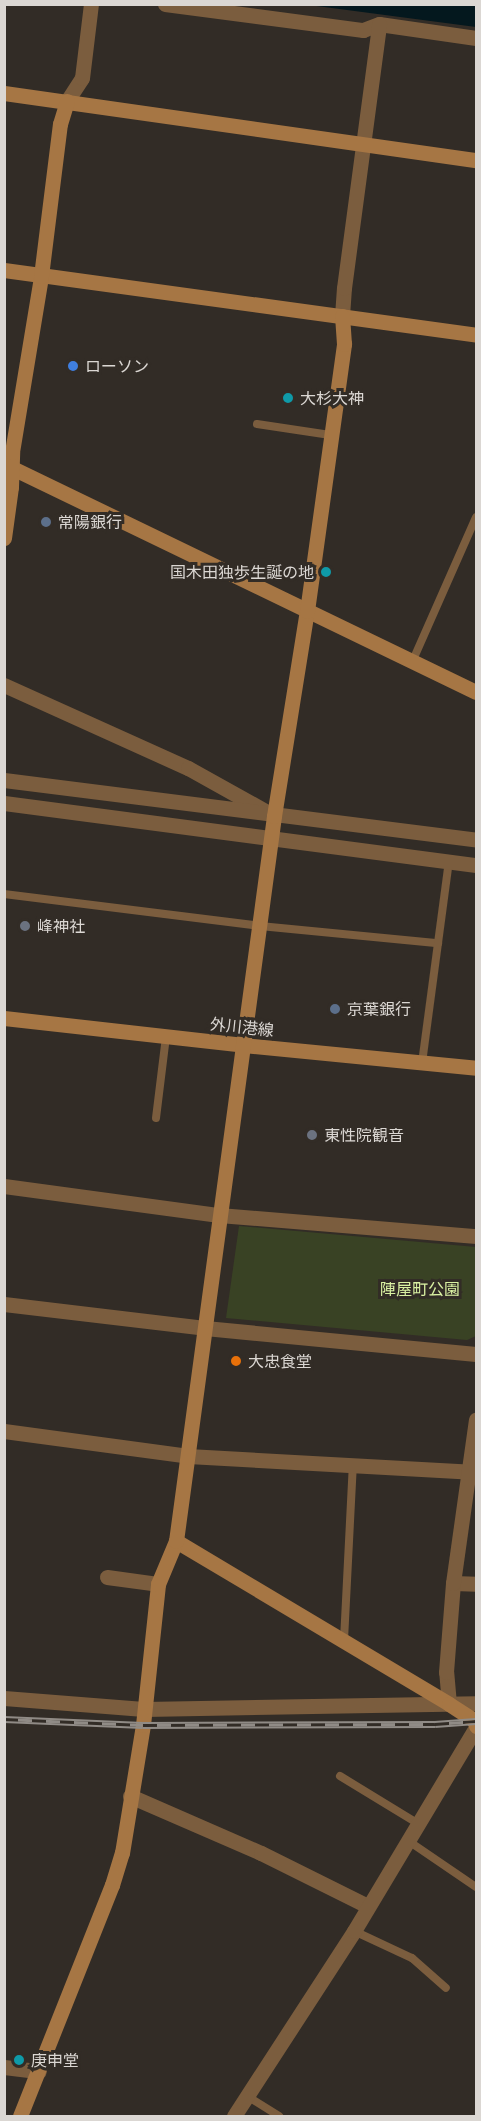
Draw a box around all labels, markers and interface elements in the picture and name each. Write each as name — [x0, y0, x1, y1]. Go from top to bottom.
place label: ローソン — [85, 356, 149, 376]
marker: ローソン — [66, 359, 80, 373]
place label: 大杉大神 — [300, 388, 364, 408]
marker: 大杉大神 — [281, 391, 295, 405]
place label: 常陽銀行 — [58, 512, 122, 532]
marker: 常陽銀行 — [39, 515, 53, 529]
place label: 国木田独歩生誕の地 — [170, 562, 314, 582]
marker: 国木田独歩生誕の地 — [319, 565, 333, 579]
place label: 峰神社 — [37, 916, 85, 936]
marker: 峰神社 — [18, 919, 32, 933]
place label: 京葉銀行 — [347, 999, 411, 1019]
marker: 京葉銀行 — [328, 1002, 342, 1016]
street label: 外川港線 — [209, 1014, 275, 1040]
place label: 東性院観音 — [324, 1125, 404, 1145]
marker: 東性院観音 — [305, 1128, 319, 1142]
park label: 陣屋町公園 — [380, 1279, 460, 1299]
place label: 大忠食堂 — [248, 1351, 312, 1371]
marker: 大忠食堂 — [229, 1354, 243, 1368]
place label: 庚申堂 — [31, 2050, 79, 2070]
marker: 庚申堂 — [12, 2053, 26, 2067]

